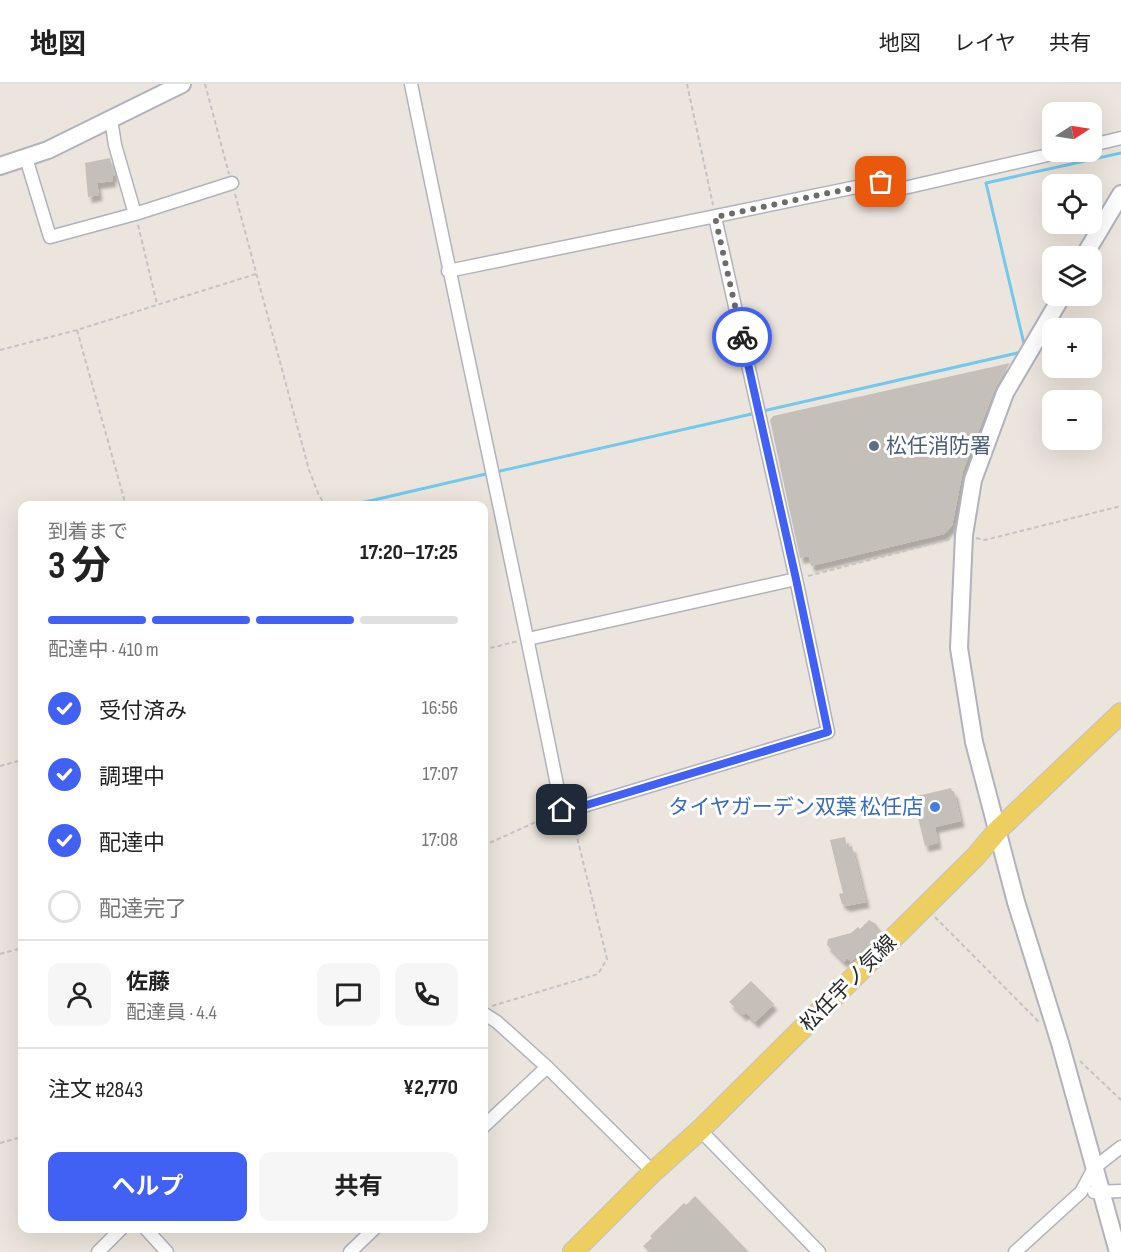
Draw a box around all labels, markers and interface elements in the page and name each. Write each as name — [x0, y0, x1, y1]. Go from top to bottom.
text: 地図 — [30, 28, 86, 61]
text: 地図 — [879, 31, 921, 56]
text: レイヤ — [954, 31, 1016, 56]
text: 共有 — [1049, 31, 1091, 56]
north arrow — [1042, 102, 1102, 162]
map controls — [1042, 102, 1102, 450]
pin — [855, 156, 906, 207]
icon: bag — [864, 165, 897, 198]
button: locate — [1042, 174, 1102, 234]
button: layers — [1042, 246, 1102, 306]
courier — [712, 307, 772, 367]
button: + — [1042, 318, 1102, 378]
icon: bike — [726, 321, 759, 354]
button: − — [1042, 390, 1102, 450]
place label: 松任消防署 — [886, 434, 991, 459]
marker: 松任消防署 — [867, 439, 881, 453]
text: 到着まで — [48, 520, 128, 544]
text: 17:20–17:25 — [360, 539, 458, 566]
text: 3 分 — [48, 543, 111, 590]
text: 配達中 · 410 m — [48, 638, 159, 662]
icon: check — [48, 692, 81, 725]
text: 16:56 — [422, 696, 458, 720]
text: 受付済み — [99, 698, 187, 725]
icon: check — [48, 758, 81, 791]
text: 17:07 — [423, 762, 458, 786]
text: 調理中 — [99, 764, 165, 791]
pin — [536, 784, 587, 835]
icon: home — [545, 793, 578, 826]
place label: タイヤガーデン双葉 松任店 — [668, 795, 923, 820]
marker: タイヤガーデン双葉 松任店 — [928, 800, 942, 814]
icon: check — [48, 824, 81, 857]
text: 17:08 — [422, 828, 458, 852]
text: 配達中 — [99, 830, 165, 857]
text: 配達完了 — [99, 896, 187, 923]
street label: 松任宇ノ気線 — [795, 930, 902, 1037]
button: person — [48, 963, 111, 1026]
button: chat — [317, 963, 380, 1026]
button: phone — [395, 963, 458, 1026]
text: 佐藤 — [126, 969, 170, 996]
text: 配達員 · 4.4 — [126, 1001, 217, 1025]
text: ¥2,770 — [403, 1074, 458, 1101]
text: 注文 #2843 — [48, 1077, 143, 1104]
button: ヘルプ — [48, 1152, 247, 1221]
button: 共有 — [259, 1152, 458, 1221]

